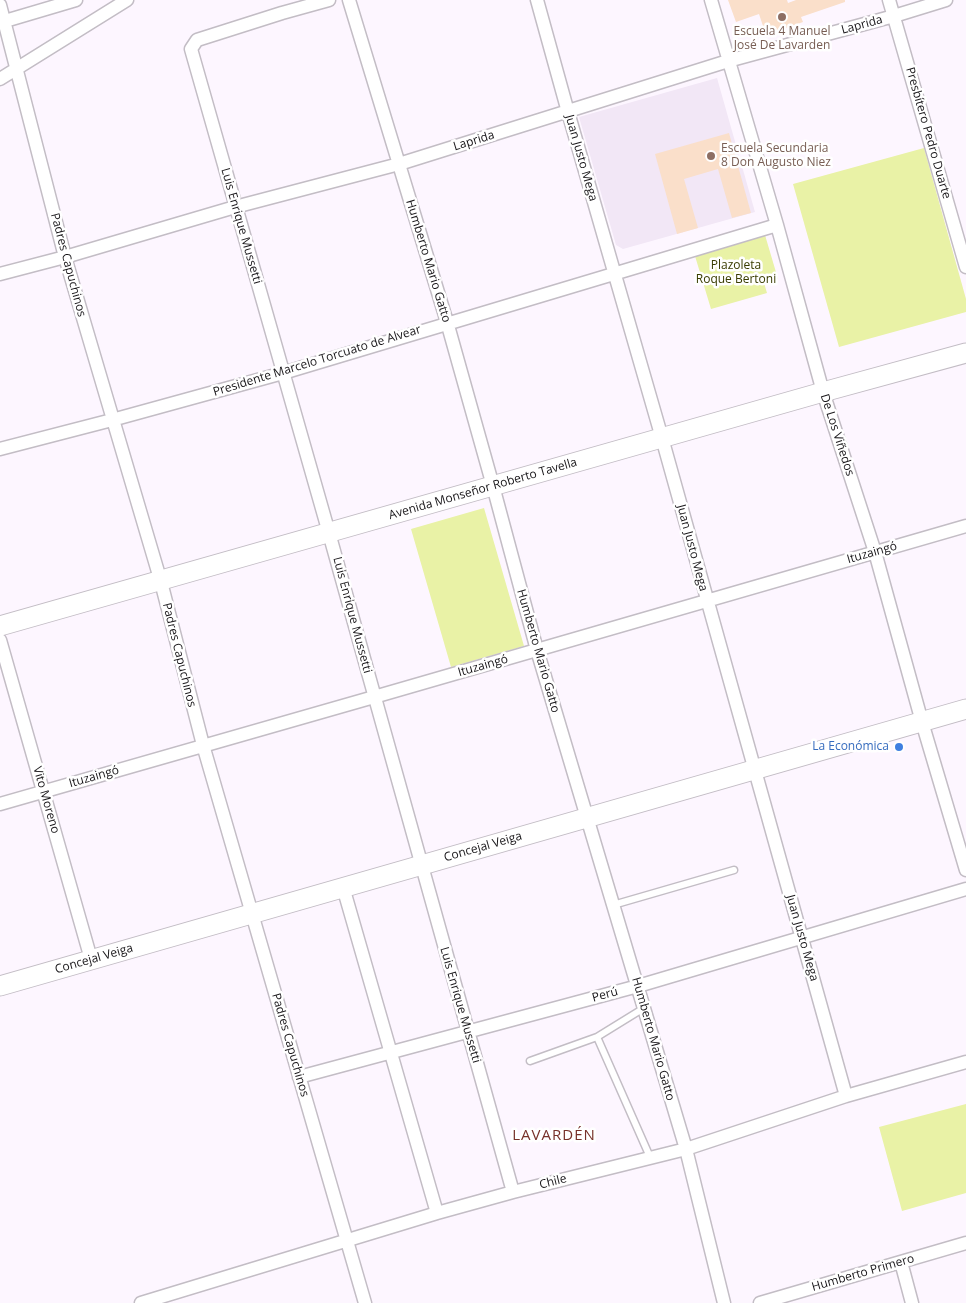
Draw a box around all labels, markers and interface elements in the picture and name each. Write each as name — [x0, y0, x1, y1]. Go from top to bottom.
marker: Escuela 4 Manuel José De Lavarden — [776, 11, 788, 23]
street label: Laprida — [840, 13, 884, 37]
place label: Escuela 4 Manuel José De Lavarden — [734, 25, 830, 53]
street label: Presbítero Pedro Duarte — [902, 65, 954, 201]
street label: Juan Justo Mega — [562, 113, 600, 203]
street label: Laprida — [452, 128, 496, 154]
place label: Escuela Secundaria 8 Don Augusto Niez — [721, 142, 831, 170]
marker: Escuela Secundaria 8 Don Augusto Niez — [705, 150, 717, 162]
street label: Luis Enrique Mussetti — [218, 166, 264, 286]
street label: Humberto Mario Gatto — [402, 198, 454, 324]
street label: Padres Capuchinos — [47, 211, 89, 319]
park label: Plazoleta Roque Bertoni — [696, 259, 776, 287]
street label: Presidente Marcelo Torcuato de Alvear — [211, 322, 423, 400]
street label: De Los Viñedos — [817, 392, 857, 478]
street label: Avenida Monseñor Roberto Tavella — [387, 455, 579, 523]
street label: Juan Justo Mega — [673, 503, 711, 593]
street label: Ituzaingó — [845, 539, 899, 567]
street label: Luis Enrique Mussetti — [330, 555, 374, 675]
street label: Humberto Mario Gatto — [513, 588, 563, 714]
street label: Padres Capuchinos — [159, 601, 199, 709]
street label: Ituzaingó — [456, 652, 510, 680]
place label: La Económica — [812, 740, 889, 754]
marker: La Económica — [893, 741, 905, 753]
street label: Ituzaingó — [67, 763, 121, 791]
street label: Vito Moreno — [30, 765, 62, 835]
street label: Concejal Veiga — [442, 829, 524, 865]
street label: Juan Justo Mega — [783, 893, 821, 983]
street label: Concejal Veiga — [53, 941, 135, 977]
street label: Luis Enrique Mussetti — [437, 945, 483, 1065]
street label: Humberto Mario Gatto — [628, 976, 678, 1102]
street label: Perú — [590, 985, 620, 1005]
street label: Padres Capuchinos — [268, 992, 312, 1098]
district label: LAVARDÉN — [511, 1127, 597, 1145]
street label: Chile — [538, 1172, 568, 1192]
street label: Humberto Primero — [810, 1251, 916, 1295]

